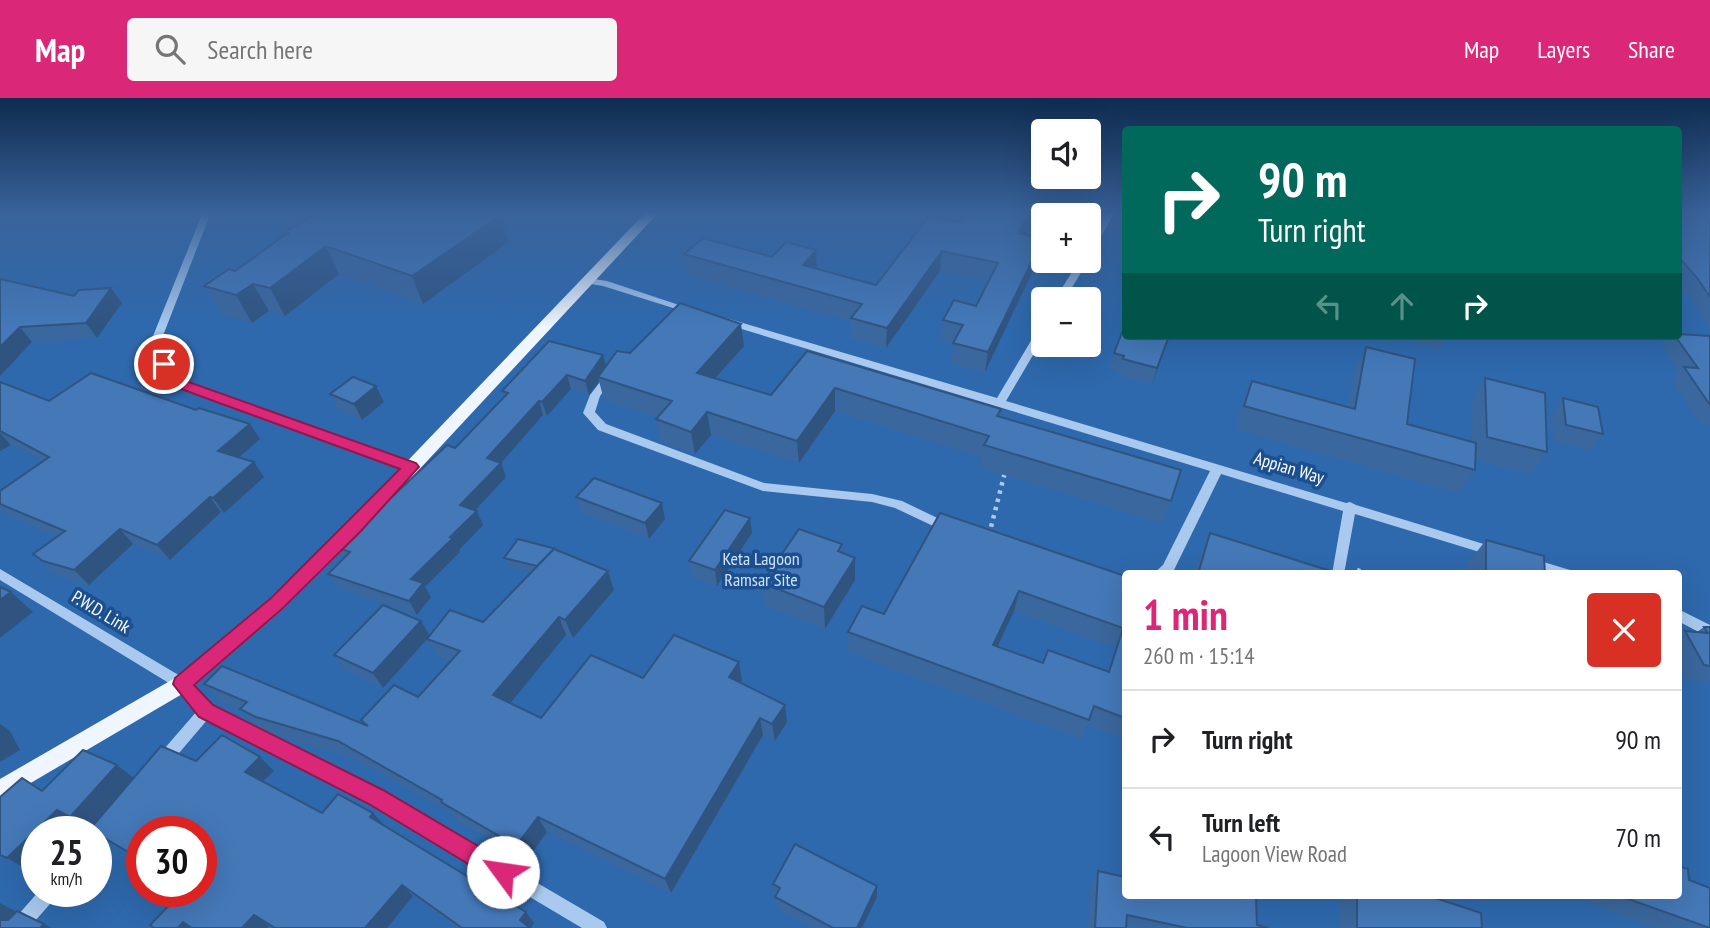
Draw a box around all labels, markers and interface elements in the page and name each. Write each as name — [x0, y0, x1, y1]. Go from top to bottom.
search box — [127, 18, 617, 81]
text: Map — [35, 28, 85, 71]
icon: search — [151, 30, 189, 68]
text: Search here — [207, 33, 313, 66]
text: Map — [1464, 34, 1499, 65]
text: Layers — [1537, 34, 1590, 65]
text: Share — [1628, 34, 1675, 65]
map controls — [1031, 119, 1101, 357]
button: sound — [1031, 119, 1101, 189]
text: 90 m — [1258, 147, 1347, 211]
icon: right — [1143, 154, 1234, 245]
button: + — [1031, 203, 1101, 273]
text: Turn right — [1258, 209, 1366, 251]
button: − — [1031, 287, 1101, 357]
icon: left — [1310, 287, 1348, 325]
icon: ahead — [1383, 287, 1421, 325]
icon: right — [1456, 287, 1494, 325]
pin — [134, 334, 194, 394]
icon: arrive — [145, 345, 183, 383]
street label: Appian Way — [1251, 446, 1327, 489]
park label: Keta Lagoon Ramsar Site — [722, 547, 800, 591]
street label: P.W.D. Link — [68, 585, 135, 638]
text: 1 min — [1143, 587, 1228, 642]
button: close — [1587, 593, 1661, 667]
text: 260 m · 15:14 — [1143, 641, 1255, 670]
icon: right — [1143, 720, 1181, 758]
text: Turn right — [1202, 723, 1293, 756]
text: 90 m — [1615, 723, 1661, 756]
text: Turn left — [1202, 806, 1280, 839]
speed limit sign: 30 — [126, 816, 217, 907]
icon: left — [1143, 818, 1181, 856]
text: 70 m — [1615, 821, 1661, 854]
text: 25 — [50, 829, 83, 875]
position arrow — [466, 835, 540, 909]
text: Lagoon View Road — [1202, 839, 1347, 868]
text: km/h — [51, 867, 82, 890]

